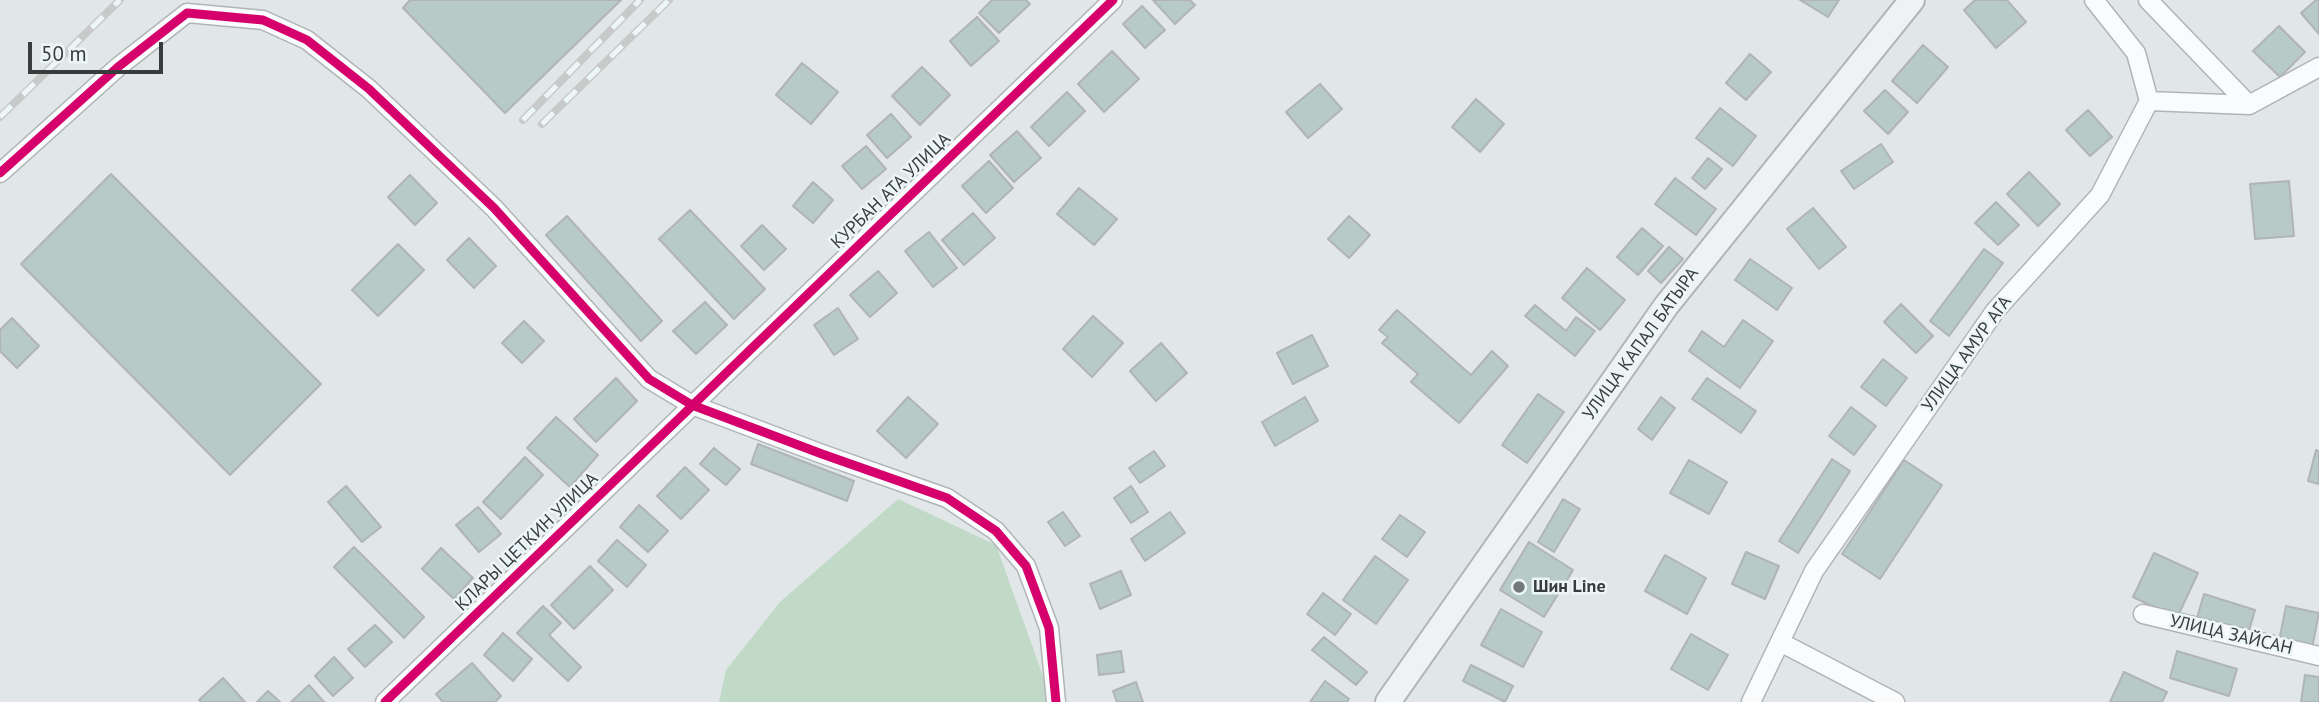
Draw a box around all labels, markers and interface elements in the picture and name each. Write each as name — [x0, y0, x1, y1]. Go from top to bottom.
scale bar — [32, 28, 166, 72]
text: 50 m — [41, 40, 87, 67]
street label: КУРБАН АТА УЛИЦА — [827, 129, 955, 253]
street label: УЛИЦА КАПАЛ БАТЫРА — [1578, 264, 1704, 424]
street label: УЛИЦА АМУР АГА — [1918, 292, 2016, 416]
street label: КЛАРЫ ЦЕТКИН УЛИЦА — [451, 468, 603, 616]
place label: Шин Line — [1533, 576, 1606, 598]
marker: Шин Line — [1511, 579, 1527, 595]
street label: УЛИЦА ЗАЙСАН — [2167, 610, 2295, 660]

